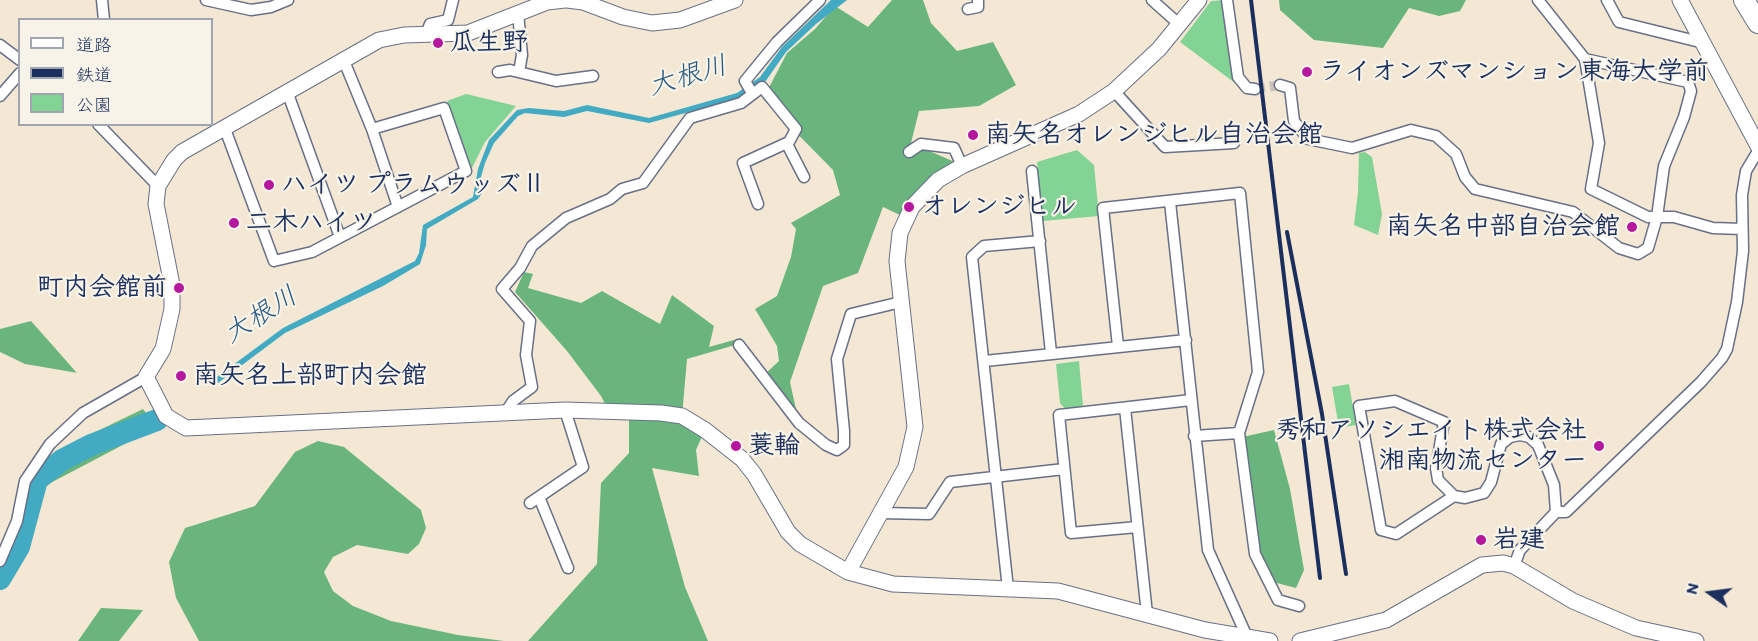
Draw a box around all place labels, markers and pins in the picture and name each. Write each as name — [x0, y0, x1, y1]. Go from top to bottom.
place label: 瓜生野 — [450, 27, 528, 59]
marker: 瓜生野 — [431, 36, 445, 50]
place label: ライオンズマンション東海大学前 — [1319, 56, 1709, 88]
marker: ライオンズマンション東海大学前 — [1300, 65, 1314, 79]
place label: 南矢名オレンジヒル自治会館 — [985, 119, 1323, 151]
marker: 南矢名オレンジヒル自治会館 — [966, 128, 980, 142]
place label: ハイツ プラムウッズⅡ — [281, 169, 547, 201]
marker: ハイツ プラムウッズⅡ — [262, 178, 276, 192]
place label: オレンジヒル — [921, 191, 1077, 223]
marker: オレンジヒル — [902, 200, 916, 214]
place label: 二木ハイツ — [246, 207, 376, 239]
place label: 南矢名中部自治会館 — [1386, 211, 1620, 243]
marker: 二木ハイツ — [227, 216, 241, 230]
marker: 南矢名中部自治会館 — [1625, 220, 1639, 234]
place label: 町内会館前 — [37, 272, 167, 304]
marker: 町内会館前 — [172, 281, 186, 295]
place label: 南矢名上部町内会館 — [193, 360, 427, 392]
marker: 南矢名上部町内会館 — [174, 369, 188, 383]
place label: 秀和アソシエイト株式会社 湘南物流センター — [1275, 415, 1587, 476]
place label: 蓑輪 — [748, 430, 800, 462]
marker: 蓑輪 — [729, 439, 743, 453]
marker: 秀和アソシエイト株式会社 湘南物流センター — [1592, 439, 1606, 453]
place label: 岩建 — [1493, 524, 1545, 556]
marker: 岩建 — [1474, 533, 1488, 547]

